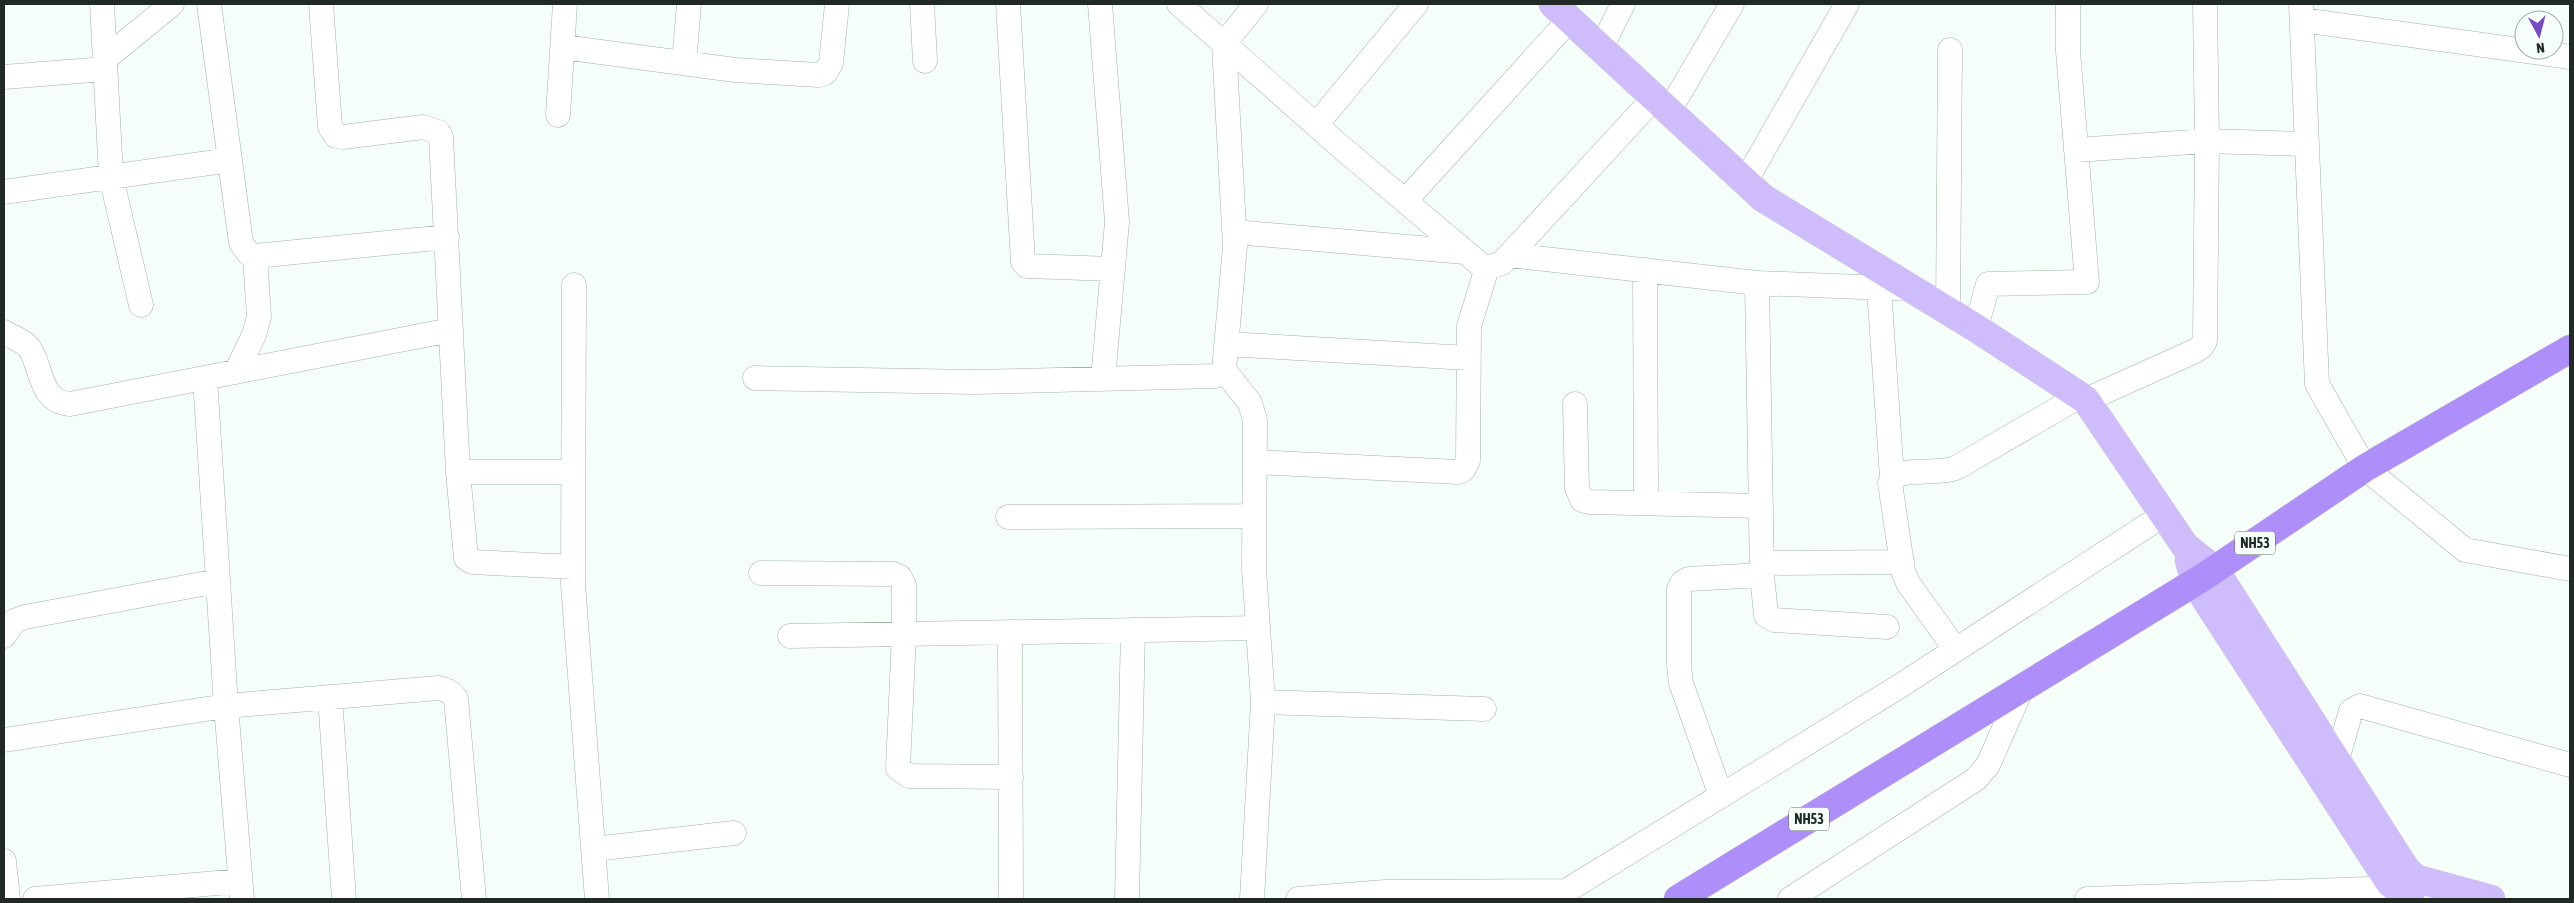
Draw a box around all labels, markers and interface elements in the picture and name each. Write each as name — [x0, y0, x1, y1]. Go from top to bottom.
north arrow — [2514, 10, 2564, 60]
text: N — [2536, 39, 2546, 56]
road number: NH53 — [2235, 532, 2275, 554]
road number: NH53 — [1789, 808, 1829, 831]

